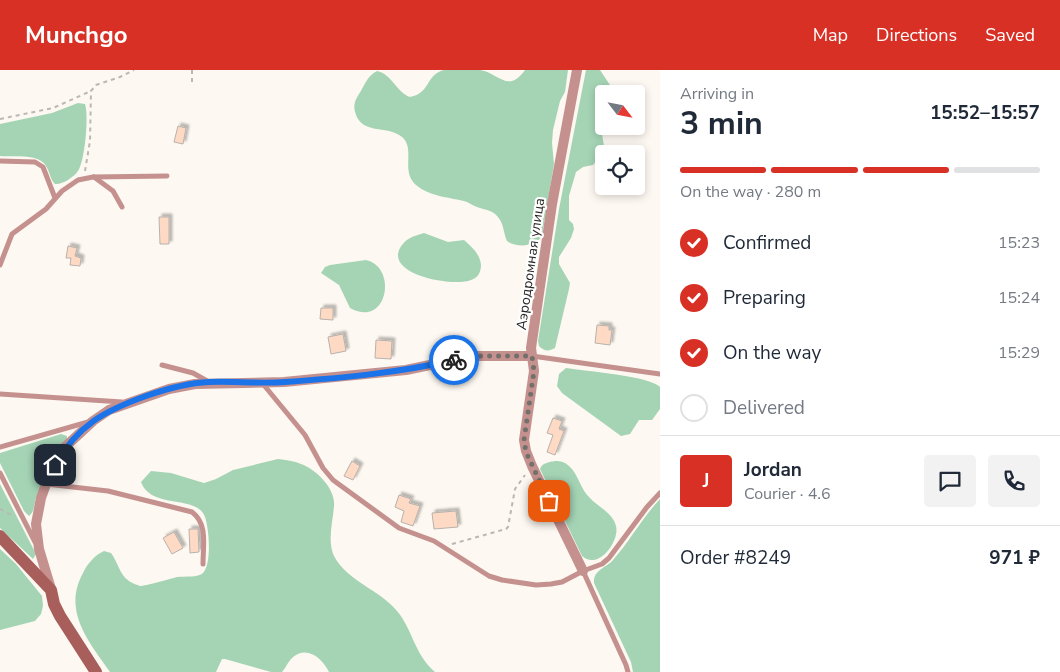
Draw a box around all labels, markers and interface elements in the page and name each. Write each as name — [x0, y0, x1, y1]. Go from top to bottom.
text: Munchgo — [25, 19, 127, 51]
text: Map — [813, 23, 848, 47]
text: Directions — [876, 23, 957, 47]
text: Saved — [985, 23, 1035, 47]
text: Arriving in — [680, 83, 754, 105]
north arrow — [595, 85, 645, 135]
map controls — [595, 85, 645, 195]
text: 15:52–15:57 — [930, 100, 1040, 126]
text: 3 min — [680, 102, 763, 145]
button: locate — [595, 145, 645, 195]
text: On the way · 280 m — [680, 181, 821, 203]
street label: Аэродромная улица — [512, 197, 549, 331]
icon: check — [680, 229, 708, 257]
text: Confirmed — [723, 230, 811, 256]
text: 15:23 — [998, 232, 1040, 254]
icon: check — [680, 284, 708, 312]
text: Preparing — [723, 285, 806, 311]
text: 15:24 — [998, 287, 1040, 309]
courier — [429, 335, 479, 385]
icon: check — [680, 339, 708, 367]
text: On the way — [723, 340, 821, 366]
text: 15:29 — [998, 342, 1040, 364]
icon: bike — [440, 346, 468, 374]
text: Delivered — [723, 395, 805, 421]
pin — [34, 444, 76, 486]
icon: home — [41, 451, 69, 479]
button: chat — [924, 455, 976, 507]
button: phone — [988, 455, 1040, 507]
text: Jordan — [744, 457, 802, 483]
text: J — [703, 468, 709, 494]
pin — [528, 480, 570, 522]
text: Courier · 4.6 — [744, 483, 830, 505]
icon: bag — [535, 487, 563, 515]
text: Order #8249 — [680, 545, 791, 571]
text: 971 ₽ — [989, 545, 1040, 571]

